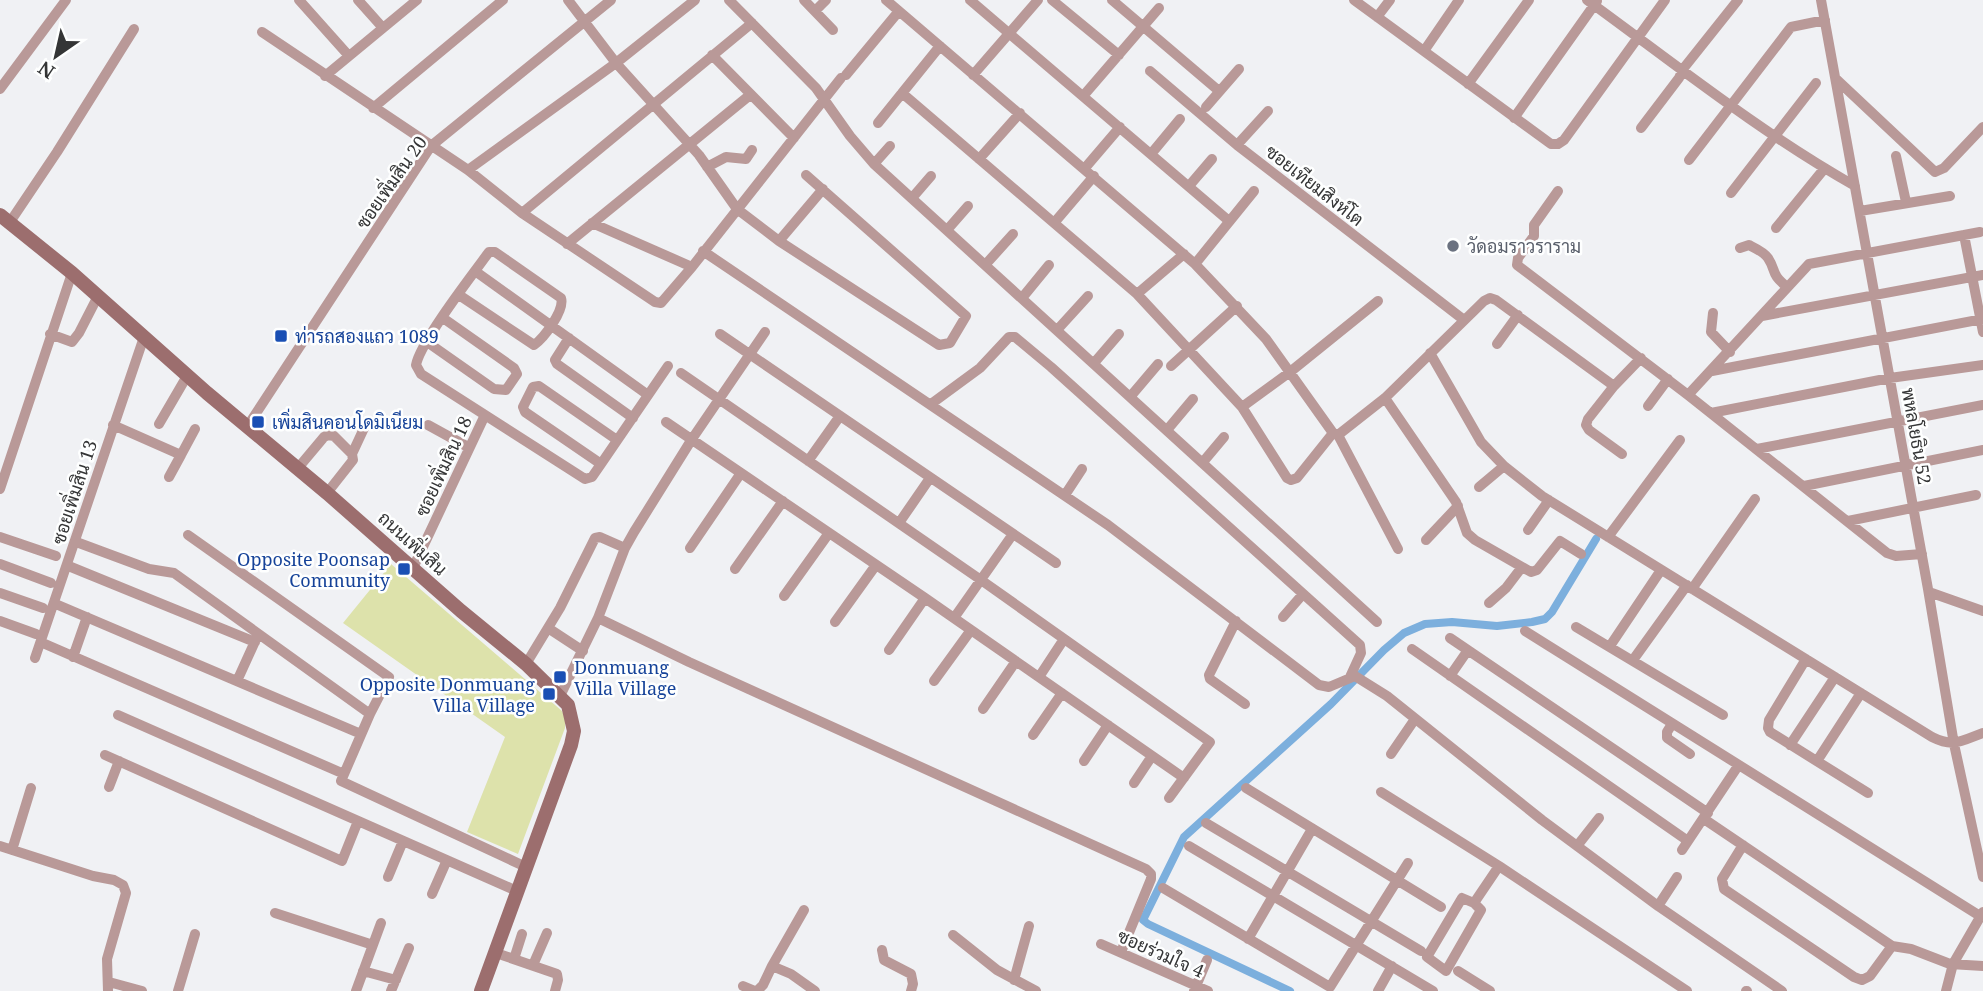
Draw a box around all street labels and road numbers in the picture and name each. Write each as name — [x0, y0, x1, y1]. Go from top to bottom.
street label: ซอยเพิ่มสิน 20 — [348, 130, 432, 233]
street label: ซอยเทียมสิงห์โต — [1261, 139, 1369, 231]
street label: พหลโยธิน 52 — [1897, 386, 1937, 486]
street label: ซอยเพิ่มสิน 18 — [407, 411, 477, 520]
street label: ซอยเพิ่มสิน 13 — [44, 436, 102, 547]
street label: ถนนเพิ่มสิน — [373, 504, 454, 580]
street label: ซอยร่วมใจ 4 — [1114, 923, 1208, 983]

